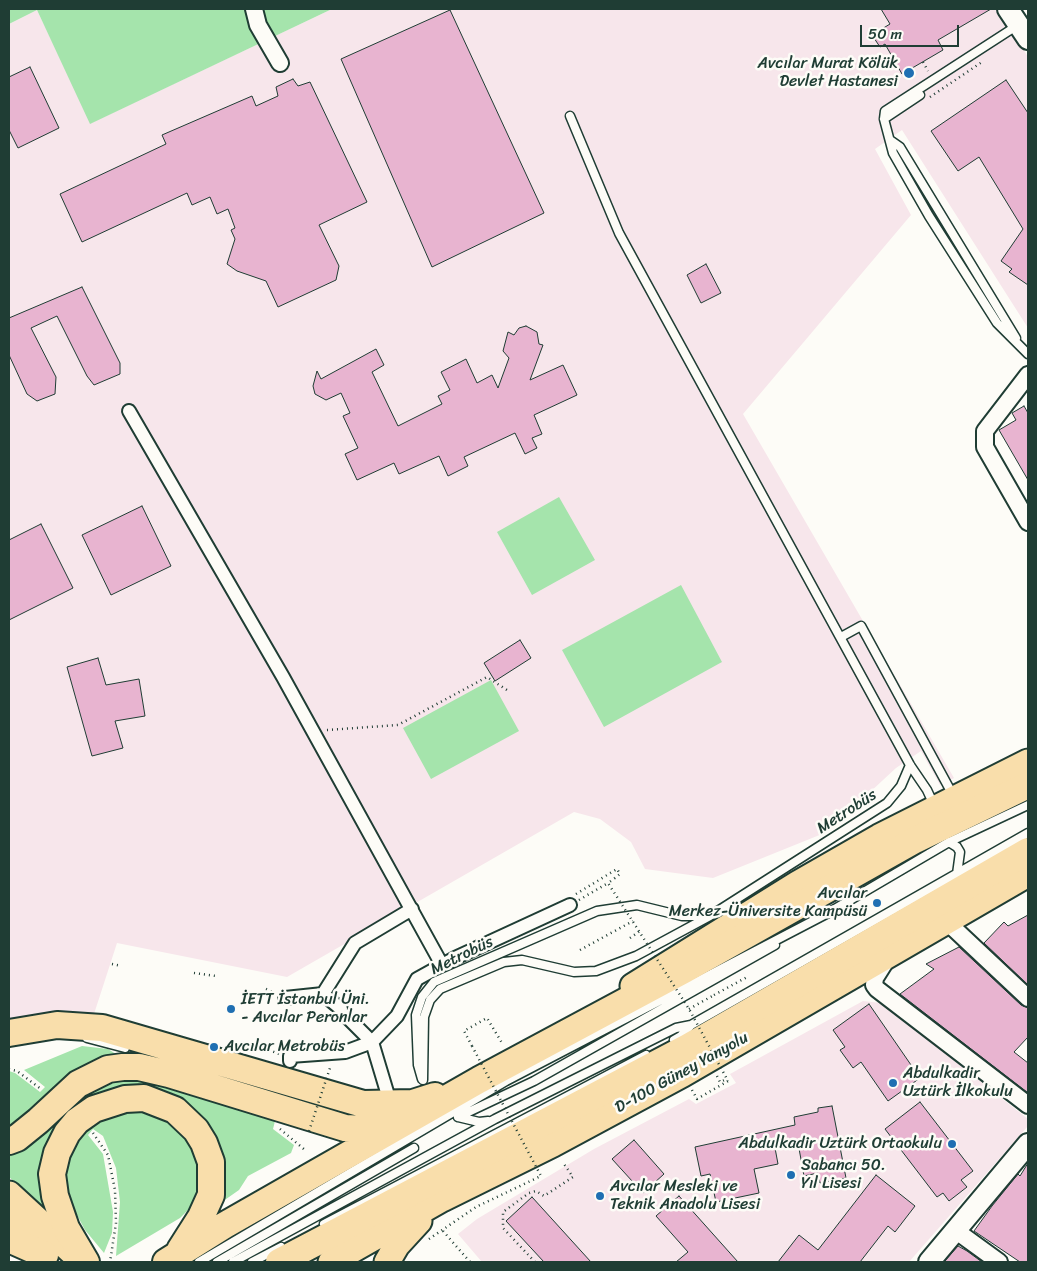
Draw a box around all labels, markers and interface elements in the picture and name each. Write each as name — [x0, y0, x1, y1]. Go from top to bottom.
scale bar — [862, 15, 961, 47]
text: 50 m — [868, 21, 902, 47]
place label: Avcılar Murat Kölük Devlet Hastanesi — [757, 54, 898, 92]
marker: Avcılar Murat Kölük Devlet Hastanesi — [902, 66, 916, 80]
street label: Metrobüs — [813, 786, 881, 838]
place label: Avcılar Merkez-Üniversite Kampüsü — [669, 884, 867, 922]
marker: Avcılar Merkez-Üniversite Kampüsü — [871, 897, 883, 909]
street label: Metrobüs — [427, 933, 497, 979]
place label: İETT İstanbul Üni. - Avcılar Peronlar — [241, 990, 370, 1028]
marker: İETT İstanbul Üni. - Avcılar Peronlar — [225, 1003, 237, 1015]
street label: D-100 Güney Yanyolu — [612, 1028, 752, 1118]
place label: Avcılar Metrobüs — [224, 1037, 345, 1057]
marker: Avcılar Metrobüs — [208, 1041, 220, 1053]
place label: Abdulkadir Uztürk İlkokulu — [903, 1064, 1013, 1102]
marker: Abdulkadir Uztürk İlkokulu — [887, 1077, 899, 1089]
place label: Abdulkadir Uztürk Ortaokulu — [739, 1134, 942, 1154]
marker: Abdulkadir Uztürk Ortaokulu — [946, 1138, 958, 1150]
place label: Sabancı 50. Yıl Lisesi — [801, 1156, 886, 1194]
marker: Sabancı 50. Yıl Lisesi — [785, 1169, 797, 1181]
place label: Avcılar Mesleki ve Teknik Anadolu Lisesi — [610, 1177, 760, 1215]
marker: Avcılar Mesleki ve Teknik Anadolu Lisesi — [594, 1190, 606, 1202]

